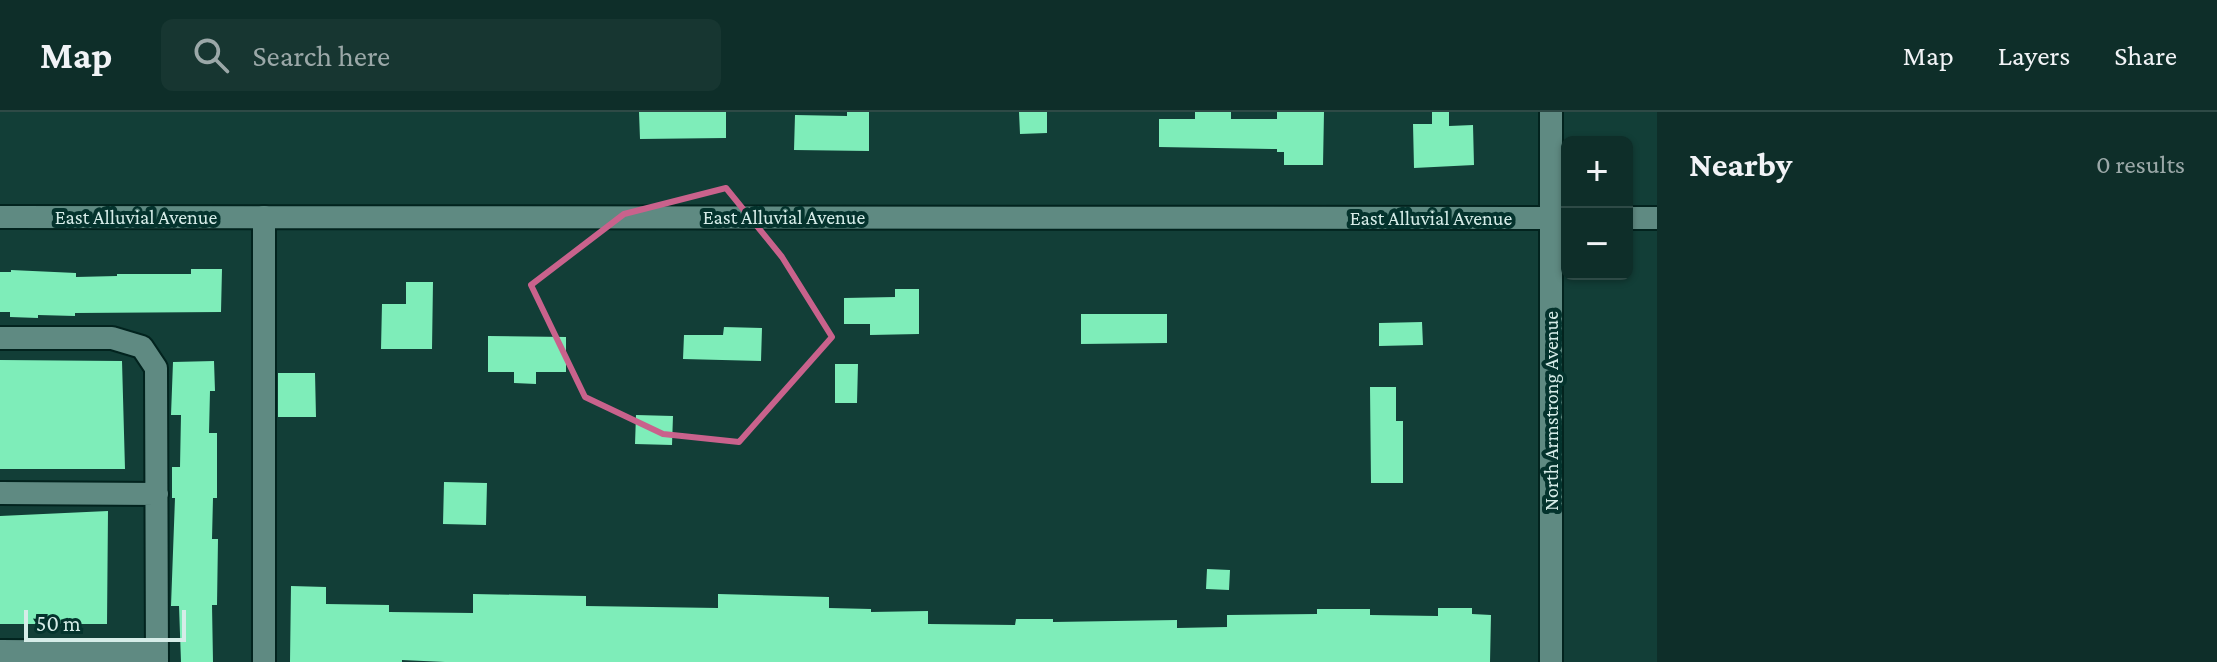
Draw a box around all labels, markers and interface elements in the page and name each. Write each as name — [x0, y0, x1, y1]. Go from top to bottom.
search box — [161, 19, 721, 91]
icon: search — [189, 33, 233, 77]
text: Map — [40, 34, 113, 76]
text: Search here — [253, 39, 390, 72]
text: Map — [1903, 40, 1954, 71]
text: Layers — [1998, 40, 2070, 71]
text: Share — [2114, 40, 2177, 71]
map controls — [1561, 136, 1633, 280]
button: + — [1561, 136, 1633, 208]
text: Nearby — [1689, 146, 1792, 183]
text: 0 results — [2096, 150, 2185, 179]
street label: East Alluvial Avenue — [55, 206, 217, 228]
street label: East Alluvial Avenue — [703, 206, 865, 228]
street label: East Alluvial Avenue — [1350, 207, 1512, 229]
button: − — [1561, 208, 1633, 280]
street label: North Armstrong Avenue — [1540, 311, 1563, 511]
scale bar — [24, 606, 186, 642]
text: 50 m — [36, 611, 81, 636]

